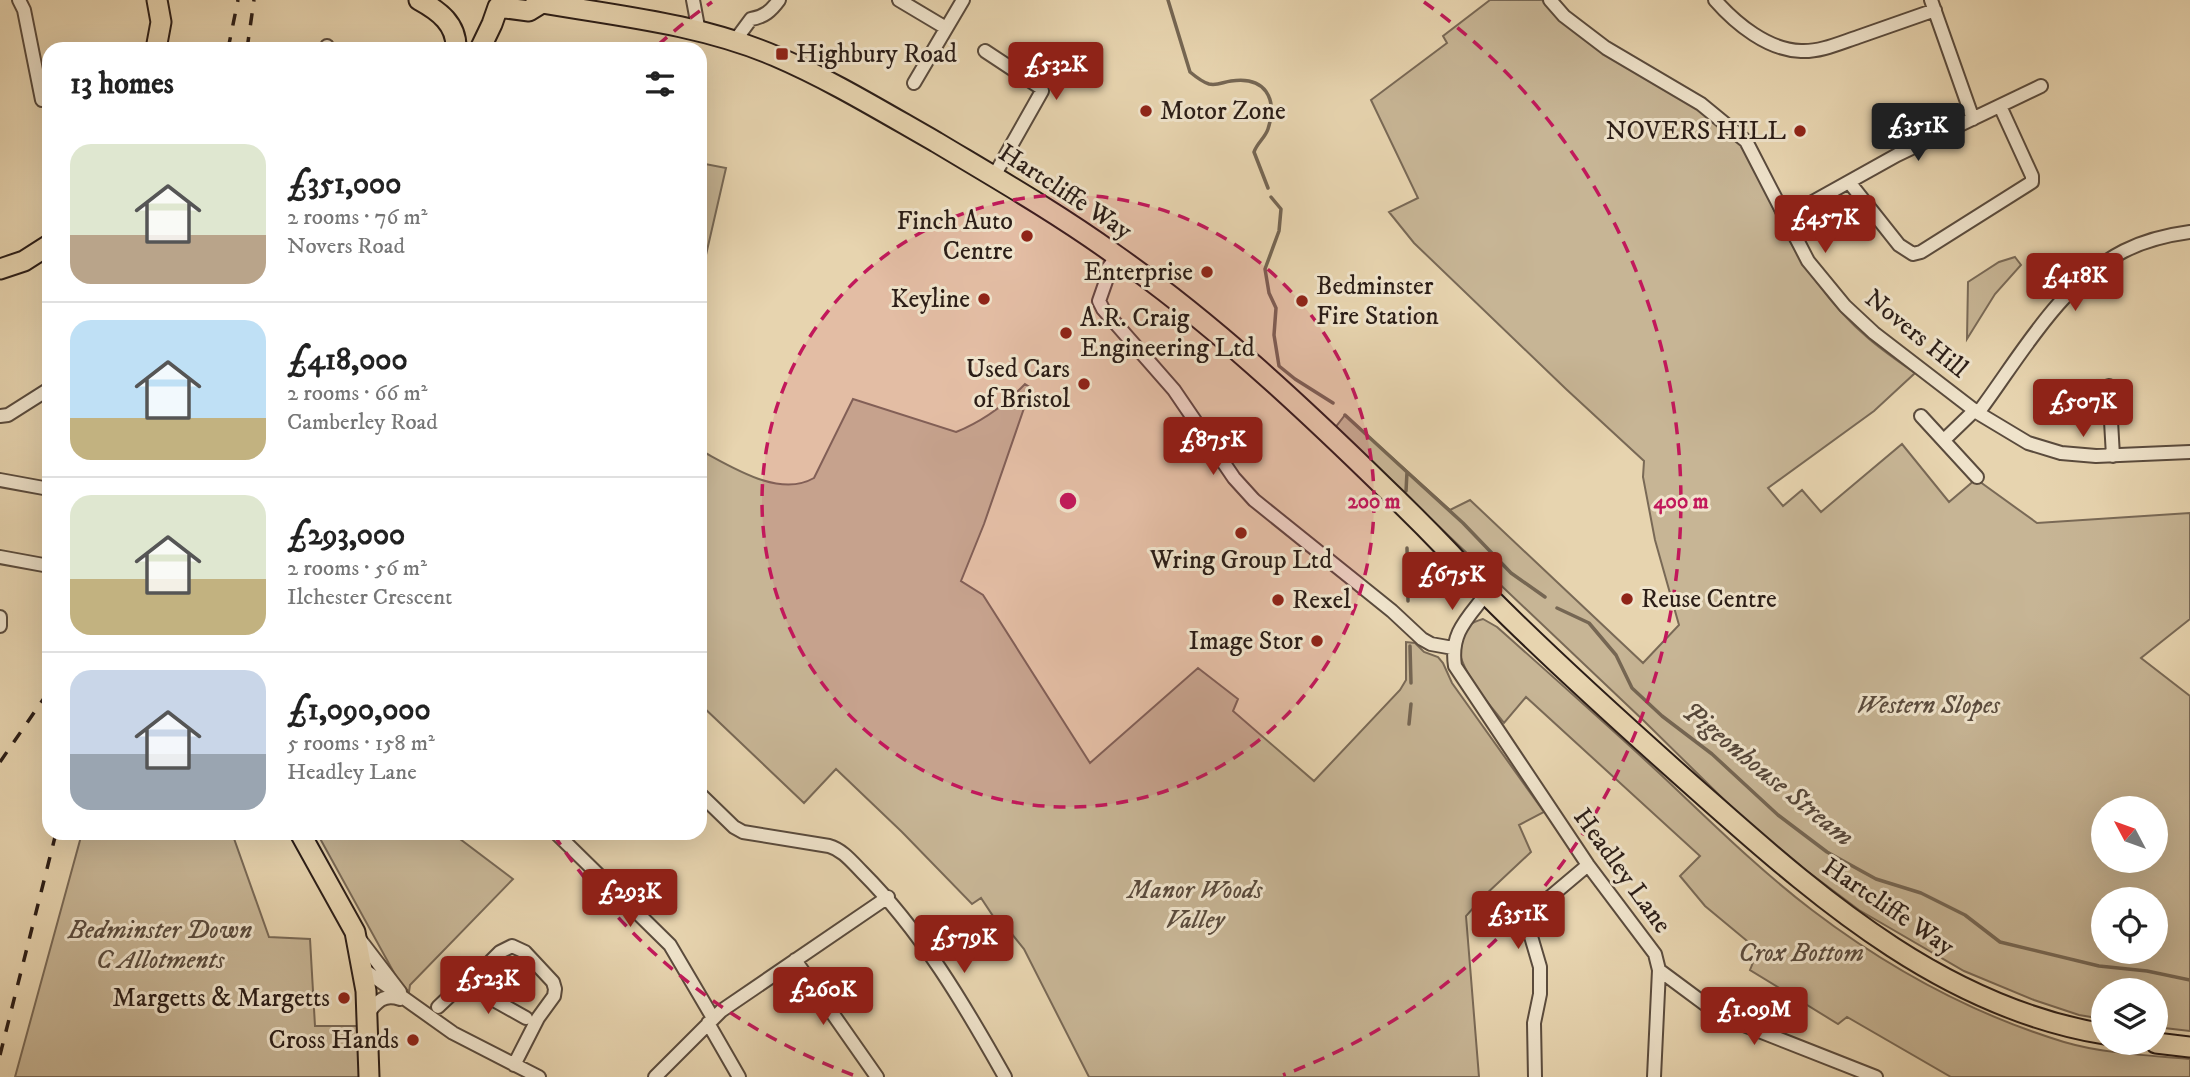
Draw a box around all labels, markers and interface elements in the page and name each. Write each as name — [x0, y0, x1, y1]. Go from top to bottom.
place label: Highbury Road — [796, 38, 957, 71]
pin: £532K — [1007, 42, 1105, 102]
marker: Highbury Road — [774, 46, 790, 62]
text: £532K — [1024, 50, 1088, 79]
icon: filters — [641, 65, 679, 103]
text: 13 homes — [70, 66, 174, 103]
place label: Motor Zone — [1160, 95, 1286, 128]
marker: Motor Zone — [1138, 103, 1154, 119]
pin: £351K — [1869, 104, 1967, 163]
text: £351K — [1888, 111, 1948, 140]
place label: NOVERS HILL — [1605, 115, 1786, 148]
marker: NOVERS HILL — [1792, 123, 1808, 139]
street label: Hartcliffe Way — [992, 137, 1139, 248]
text: £351,000 — [287, 166, 401, 203]
icon: home — [126, 172, 210, 256]
pin: £457K — [1776, 196, 1874, 255]
text: 2 rooms · 76 m² — [287, 203, 427, 232]
text: £457K — [1791, 203, 1859, 232]
place label: Finch Auto Centre — [896, 205, 1013, 268]
marker: Finch Auto Centre — [1019, 228, 1035, 244]
text: Novers Road — [287, 232, 405, 261]
pin: £418K — [2026, 254, 2124, 313]
place label: Enterprise — [1084, 256, 1193, 289]
text: £418K — [2042, 261, 2108, 290]
marker: Enterprise — [1199, 264, 1215, 280]
place label: Bedminster Fire Station — [1316, 270, 1439, 333]
street label: Novers Hill — [1858, 282, 1975, 386]
place label: Keyline — [891, 283, 970, 316]
marker: Keyline — [976, 291, 992, 307]
marker: Bedminster Fire Station — [1294, 293, 1310, 309]
place label: A.R. Craig Engineering Ltd — [1080, 302, 1255, 365]
marker: A.R. Craig Engineering Ltd — [1058, 325, 1074, 341]
text: £418,000 — [287, 342, 408, 379]
icon: home — [126, 348, 210, 432]
place label: Used Cars of Bristol — [966, 353, 1070, 416]
marker: Used Cars of Bristol — [1076, 376, 1092, 392]
text: 2 rooms · 66 m² — [287, 379, 427, 408]
pin: £507K — [2034, 380, 2132, 439]
text: £507K — [2049, 387, 2117, 416]
text: Camberley Road — [287, 408, 438, 437]
pin: £875K — [1164, 418, 1262, 477]
text: £875K — [1179, 425, 1247, 454]
centre of rings — [1056, 489, 1080, 513]
text: 200 m — [1347, 489, 1401, 515]
text: 400 m — [1654, 489, 1709, 515]
text: £293,000 — [287, 517, 405, 554]
icon: home — [126, 523, 210, 607]
marker: Wring Group Ltd — [1233, 525, 1249, 541]
place label: Wring Group Ltd — [1149, 544, 1332, 577]
pin: £675K — [1403, 552, 1501, 612]
text: 2 rooms · 56 m² — [287, 554, 427, 583]
text: £675K — [1418, 560, 1486, 589]
text: Ilchester Crescent — [287, 583, 452, 612]
place label: Reuse Centre — [1641, 583, 1777, 616]
place label: Rexel — [1292, 584, 1351, 617]
marker: Reuse Centre — [1619, 591, 1635, 607]
marker: Rexel — [1270, 592, 1286, 608]
place label: Image Stor — [1189, 625, 1303, 658]
marker: Image Stor — [1309, 633, 1325, 649]
park label: Western Slopes — [1856, 689, 2001, 722]
text: £1,090,000 — [287, 692, 431, 729]
water label: Pigeonhouse Stream — [1675, 694, 1861, 854]
icon: home — [126, 698, 210, 782]
text: 5 rooms · 158 m² — [287, 729, 435, 758]
text: Headley Lane — [287, 758, 417, 787]
north arrow — [2091, 796, 2168, 873]
map controls — [2091, 796, 2168, 1055]
street label: Headley Lane — [1566, 802, 1678, 940]
street label: Hartcliffe Way — [1815, 851, 1961, 964]
pin: £293K — [581, 870, 679, 929]
park label: Manor Woods Valley — [1126, 874, 1263, 937]
text: £293K — [598, 877, 662, 906]
button: locate — [2091, 887, 2168, 964]
pin: £351K — [1469, 892, 1567, 951]
text: £351K — [1488, 899, 1548, 928]
park label: Bedminster Down C Allotments — [67, 914, 252, 977]
pin: £579K — [915, 916, 1013, 975]
text: £579K — [930, 923, 998, 952]
park label: Crox Bottom — [1738, 937, 1864, 970]
pin: £523K — [439, 956, 537, 1016]
text: £523K — [456, 964, 520, 993]
pin: £260K — [774, 968, 872, 1027]
text: £260K — [789, 975, 857, 1004]
button: layers — [2091, 978, 2168, 1055]
place label: Margetts & Margetts — [112, 982, 330, 1015]
pin: £1.09M — [1697, 988, 1811, 1047]
marker: Margetts & Margetts — [336, 990, 352, 1006]
text: £1.09M — [1717, 995, 1791, 1024]
place label: Cross Hands — [269, 1024, 399, 1057]
marker: Cross Hands — [405, 1032, 421, 1048]

